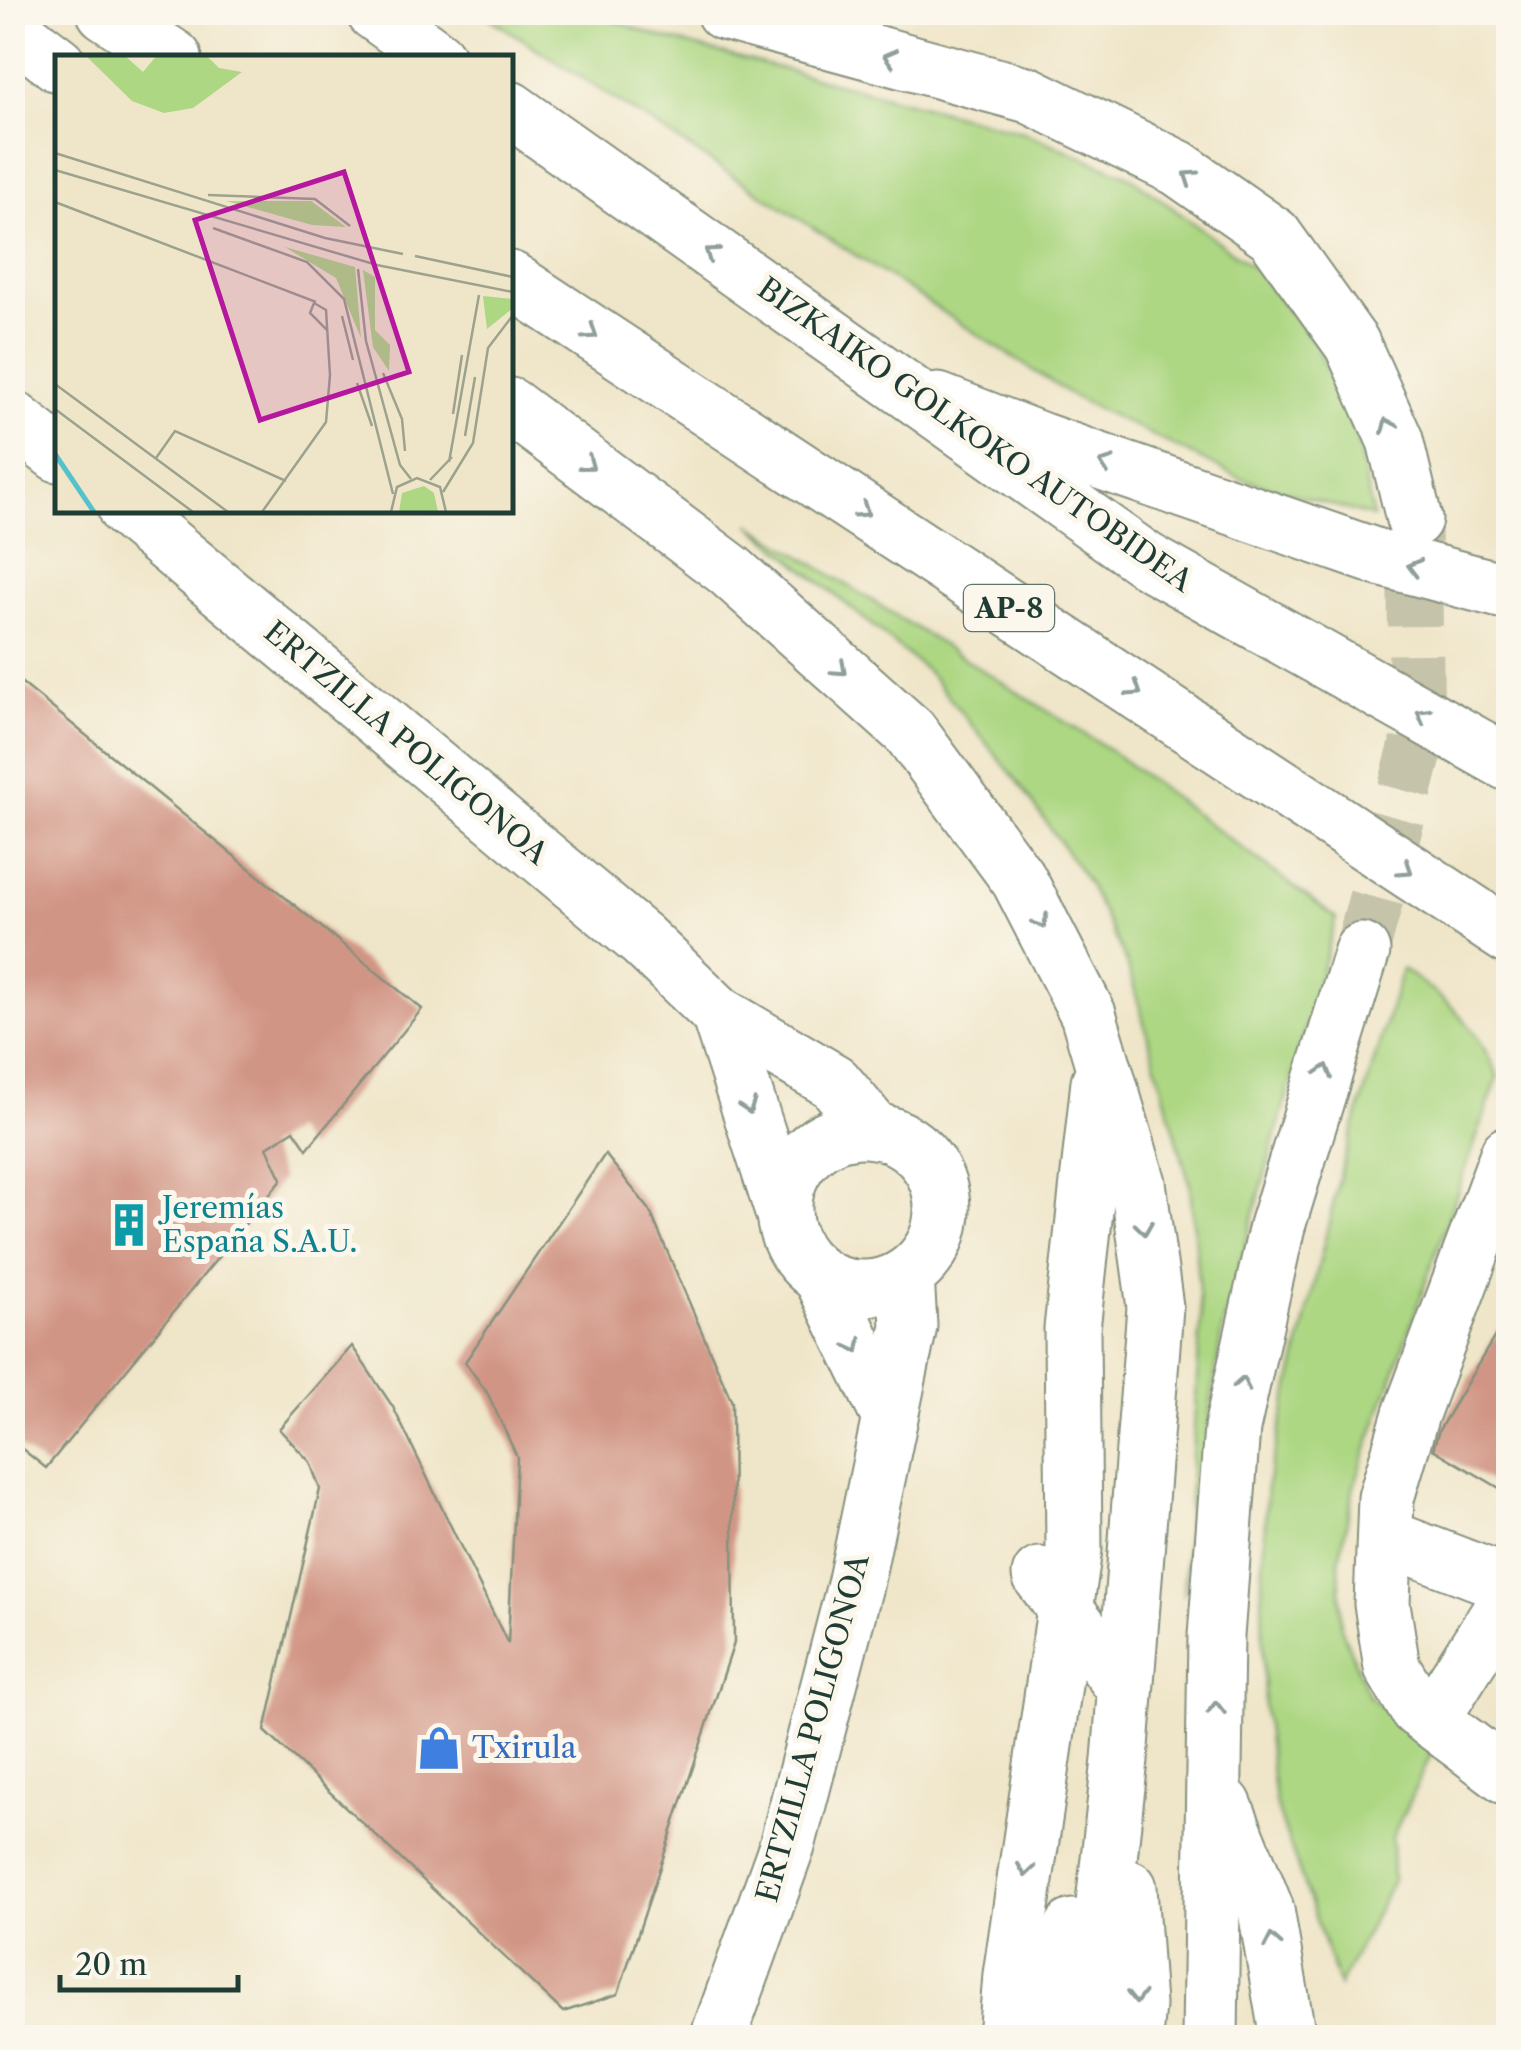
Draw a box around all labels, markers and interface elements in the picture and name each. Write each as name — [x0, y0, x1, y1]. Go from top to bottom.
one-way arrow — [882, 48, 899, 69]
inset map — [55, 55, 512, 512]
one-way arrow — [1183, 171, 1202, 189]
one-way arrow — [704, 247, 723, 265]
street label: BIZKAIKO GOLKOKO AUTOBIDEA — [751, 270, 1201, 600]
one-way arrow — [580, 321, 599, 339]
one-way arrow — [1380, 417, 1400, 435]
one-way arrow — [577, 453, 595, 470]
one-way arrow — [1099, 455, 1116, 475]
one-way arrow — [852, 499, 870, 518]
one-way arrow — [1406, 558, 1423, 579]
road number: AP-8 — [964, 585, 1054, 631]
street label: ERTZILLA POLIGONOA — [257, 613, 556, 873]
one-way arrow — [828, 658, 847, 676]
one-way arrow — [1123, 678, 1142, 696]
one-way arrow — [1416, 708, 1434, 727]
one-way arrow — [1395, 856, 1413, 875]
one-way arrow — [1029, 911, 1048, 929]
one-way arrow — [1313, 1063, 1334, 1080]
one-way arrow — [737, 1097, 757, 1114]
place label: Jeremías España S.A.U. — [158, 1189, 357, 1260]
building icon: Jeremías España S.A.U. — [105, 1201, 153, 1249]
one-way arrow — [1133, 1219, 1154, 1236]
one-way arrow — [843, 1336, 862, 1354]
one-way arrow — [1230, 1376, 1251, 1393]
street label: ERTZILLA POLIGONOA — [748, 1549, 877, 1906]
one-way arrow — [1205, 1699, 1227, 1714]
shop icon: Txirula — [415, 1724, 463, 1772]
place label: Txirula — [472, 1729, 577, 1766]
one-way arrow — [1016, 1862, 1037, 1878]
scale bar — [60, 1930, 238, 1992]
one-way arrow — [1262, 1933, 1283, 1950]
text: 20 m — [75, 1946, 147, 1983]
one-way arrow — [1125, 1990, 1146, 2006]

